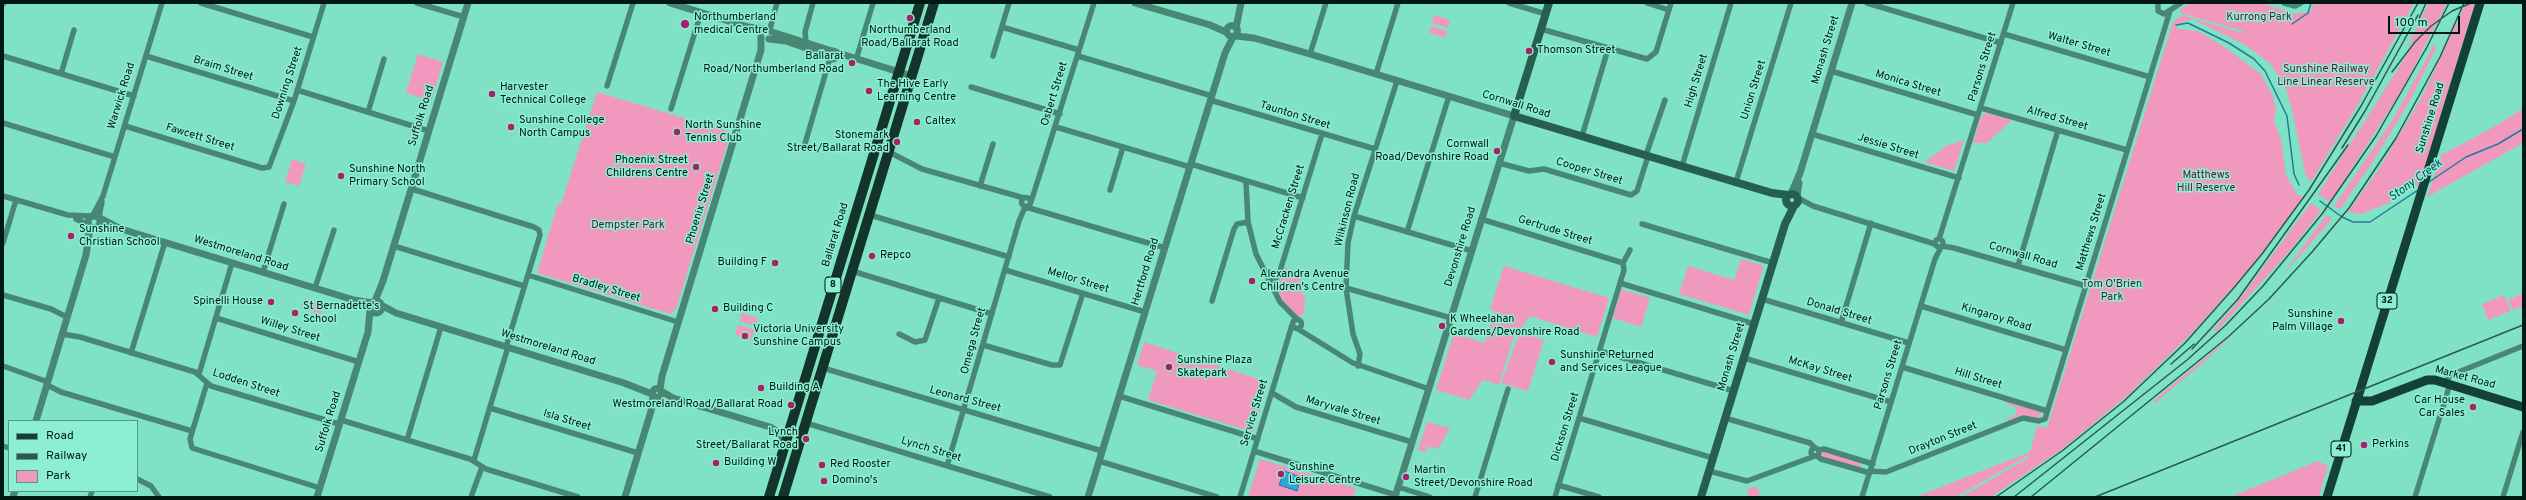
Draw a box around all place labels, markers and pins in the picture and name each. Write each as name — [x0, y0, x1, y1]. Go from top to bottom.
place label: Northumberland medical Centre — [694, 11, 776, 37]
marker: Northumberland Road/Ballarat Road — [905, 13, 915, 23]
marker: Northumberland medical Centre — [679, 18, 691, 30]
place label: Northumberland Road/Ballarat Road — [861, 24, 959, 50]
place label: Thomson Street — [1537, 44, 1615, 58]
marker: Thomson Street — [1524, 46, 1534, 56]
place label: Ballarat Road/Northumberland Road — [703, 50, 844, 76]
marker: Ballarat Road/Northumberland Road — [847, 58, 857, 68]
place label: The Hive Early Learning Centre — [877, 78, 956, 104]
place label: Harvester Technical College — [500, 81, 586, 107]
marker: The Hive Early Learning Centre — [864, 86, 874, 96]
marker: Harvester Technical College — [487, 89, 497, 99]
place label: Sunshine College North Campus — [519, 114, 604, 140]
place label: Caltex — [925, 115, 956, 129]
marker: Caltex — [912, 117, 922, 127]
place label: North Sunshine Tennis Club — [685, 119, 762, 145]
marker: Sunshine College North Campus — [506, 122, 516, 132]
marker: North Sunshine Tennis Club — [672, 127, 682, 137]
place label: Stonemark Street/Ballarat Road — [787, 129, 889, 155]
marker: Stonemark Street/Ballarat Road — [892, 137, 902, 147]
place label: Cornwall Road/Devonshire Road — [1375, 138, 1489, 164]
marker: Cornwall Road/Devonshire Road — [1492, 146, 1502, 156]
place label: Phoenix Street Childrens Centre — [606, 154, 688, 180]
marker: Phoenix Street Childrens Centre — [691, 162, 701, 172]
place label: Sunshine North Primary School — [349, 163, 426, 189]
marker: Sunshine North Primary School — [336, 171, 346, 181]
place label: Sunshine Christian School — [79, 223, 160, 249]
marker: Sunshine Christian School — [66, 231, 76, 241]
place label: Repco — [880, 249, 911, 263]
marker: Repco — [867, 251, 877, 261]
place label: Building F — [718, 256, 767, 270]
marker: Building F — [770, 258, 780, 268]
place label: Alexandra Avenue Children's Centre — [1260, 268, 1349, 294]
marker: Alexandra Avenue Children's Centre — [1247, 276, 1257, 286]
place label: Spinelli House — [193, 295, 263, 309]
marker: Spinelli House — [266, 297, 276, 307]
place label: St Bernadette's School — [303, 300, 379, 326]
place label: Building C — [723, 302, 773, 316]
marker: Building C — [710, 304, 720, 314]
marker: St Bernadette's School — [290, 308, 300, 318]
place label: Sunshine Palm Village — [2272, 308, 2333, 334]
place label: K Wheelahan Gardens/Devonshire Road — [1450, 313, 1579, 339]
marker: Sunshine Palm Village — [2336, 316, 2346, 326]
marker: K Wheelahan Gardens/Devonshire Road — [1437, 321, 1447, 331]
place label: Victoria University Sunshine Campus — [753, 323, 844, 349]
marker: Victoria University Sunshine Campus — [740, 331, 750, 341]
place label: Sunshine Returned and Services League — [1560, 349, 1662, 375]
place label: Sunshine Plaza Skatepark — [1177, 354, 1252, 380]
marker: Sunshine Returned and Services League — [1547, 357, 1557, 367]
marker: Sunshine Plaza Skatepark — [1164, 362, 1174, 372]
place label: Building A — [769, 381, 820, 395]
marker: Building A — [756, 383, 766, 393]
place label: Car House Car Sales — [2414, 394, 2465, 420]
place label: Westmoreland Road/Ballarat Road — [613, 398, 783, 412]
marker: Westmoreland Road/Ballarat Road — [786, 400, 796, 410]
marker: Car House Car Sales — [2468, 402, 2478, 412]
place label: Lynch Street/Ballarat Road — [696, 426, 798, 452]
marker: Lynch Street/Ballarat Road — [801, 434, 811, 444]
place label: Perkins — [2372, 438, 2409, 452]
marker: Perkins — [2359, 440, 2369, 450]
place label: Building W — [724, 456, 776, 470]
marker: Building W — [711, 458, 721, 468]
place label: Red Rooster — [830, 458, 891, 472]
marker: Red Rooster — [817, 460, 827, 470]
place label: Sunshine Leisure Centre — [1289, 461, 1361, 487]
place label: Martin Street/Devonshire Road — [1414, 464, 1533, 490]
marker: Sunshine Leisure Centre — [1276, 469, 1286, 479]
marker: Martin Street/Devonshire Road — [1401, 472, 1411, 482]
place label: Domino's — [832, 474, 878, 488]
marker: Domino's — [819, 476, 829, 486]

